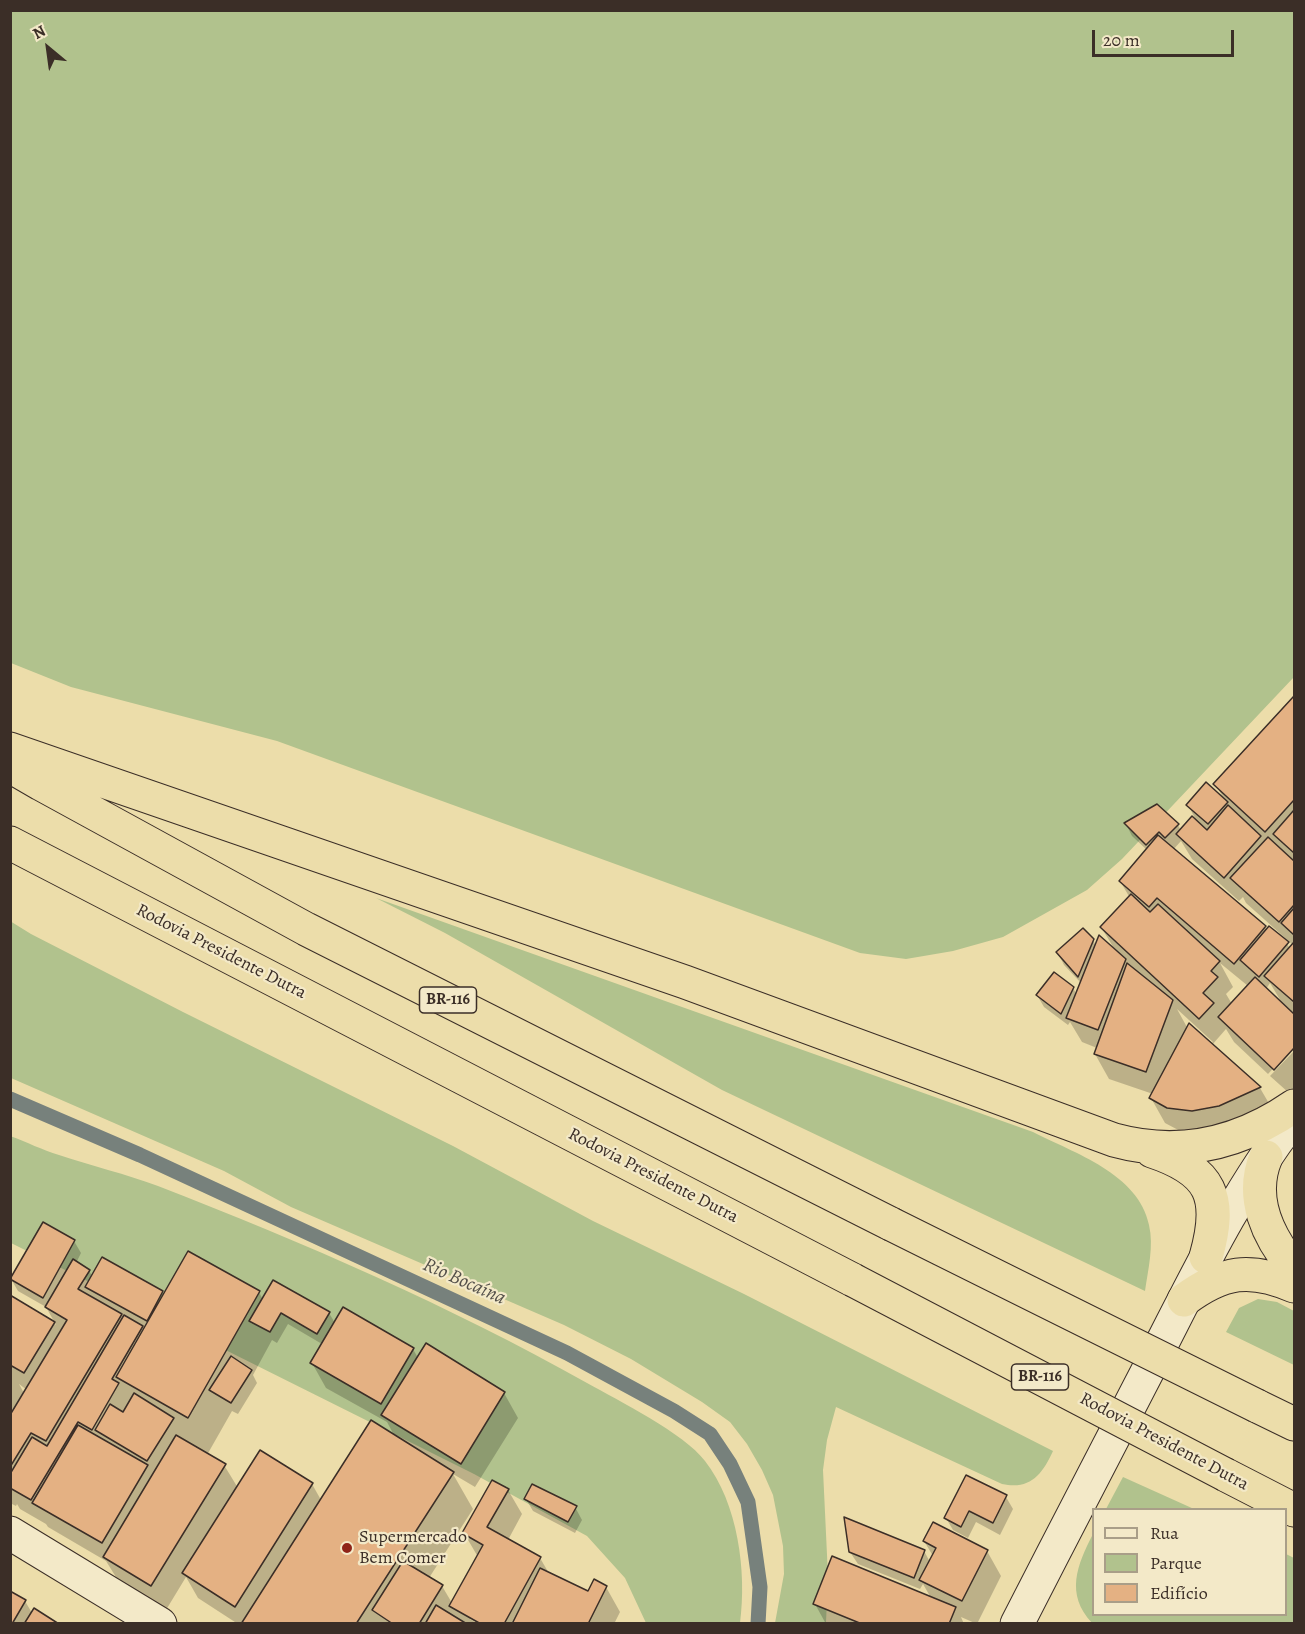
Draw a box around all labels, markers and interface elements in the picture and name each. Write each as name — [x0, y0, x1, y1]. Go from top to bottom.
north arrow — [18, 18, 78, 78]
scale bar — [1095, 18, 1238, 56]
text: N — [29, 20, 50, 45]
text: 20 m — [1103, 28, 1140, 52]
street label: Rodovia Presidente Dutra — [132, 900, 310, 1004]
road number: BR-116 — [420, 987, 476, 1013]
street label: Rodovia Presidente Dutra — [564, 1124, 742, 1228]
water label: Rio Bocaína — [419, 1253, 509, 1311]
road number: BR-116 — [1012, 1364, 1068, 1390]
street label: Rodovia Presidente Dutra — [1076, 1388, 1252, 1496]
legend — [1092, 1508, 1287, 1616]
text: Rua — [1150, 1521, 1179, 1545]
place label: Supermercado Bem Comer — [359, 1527, 467, 1570]
marker: Supermercado Bem Comer — [340, 1541, 354, 1555]
text: Parque — [1150, 1551, 1202, 1575]
text: Edifício — [1150, 1581, 1208, 1605]

